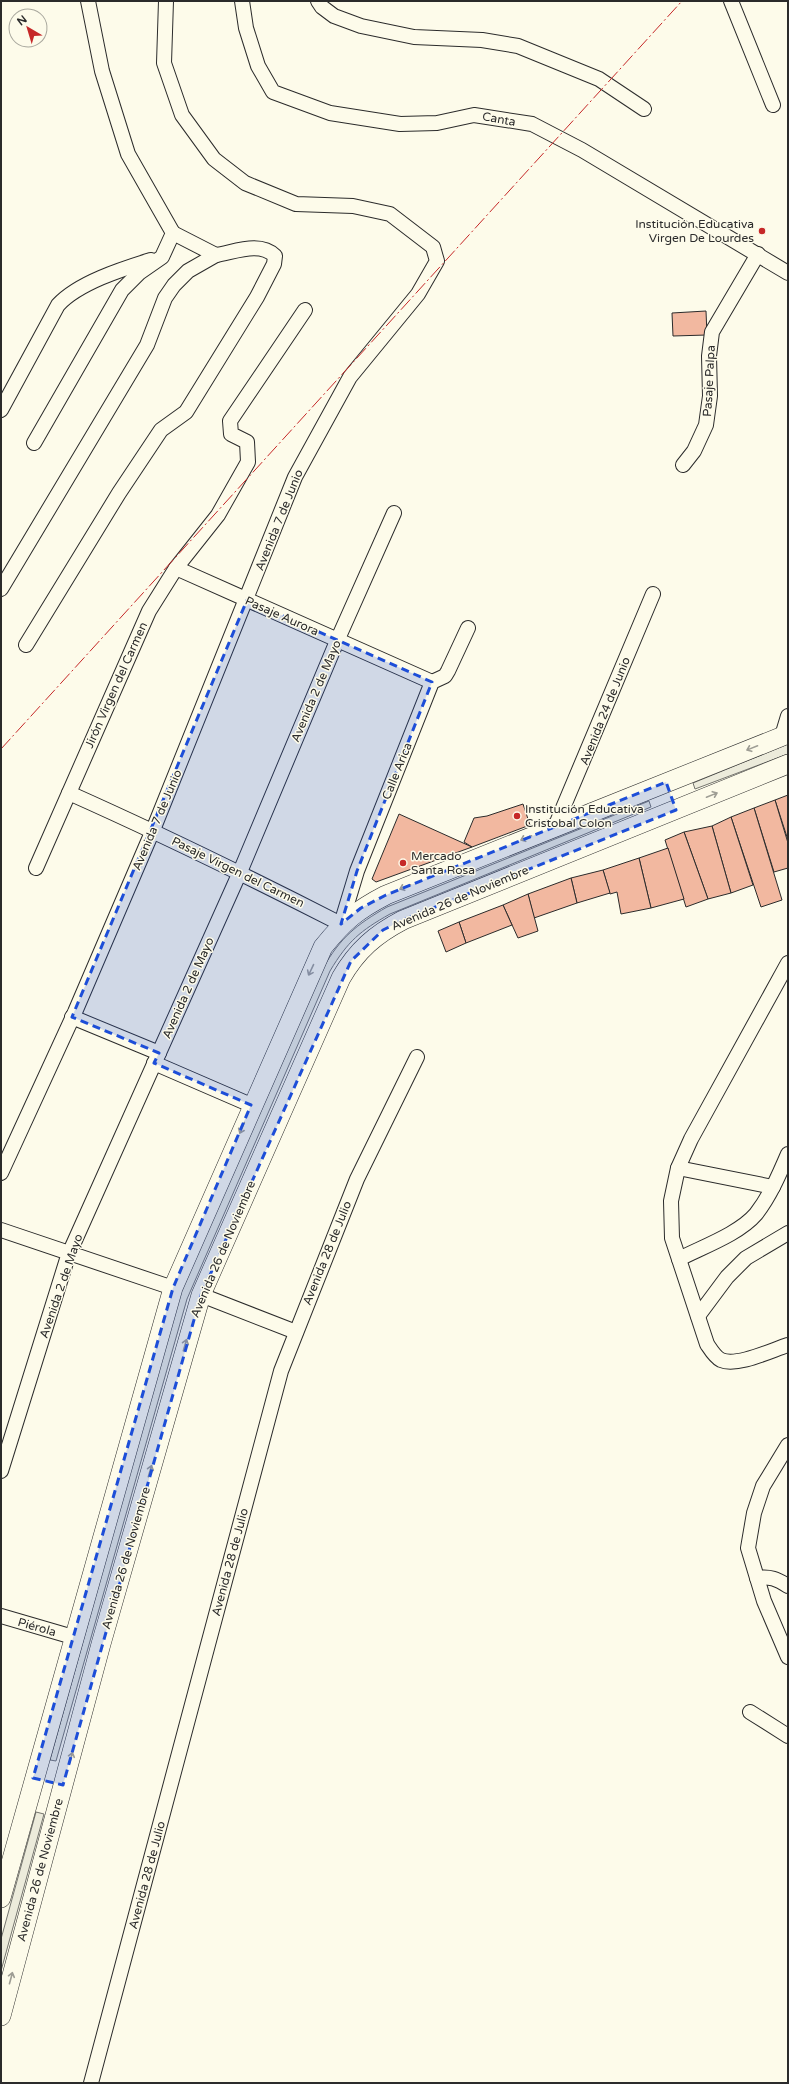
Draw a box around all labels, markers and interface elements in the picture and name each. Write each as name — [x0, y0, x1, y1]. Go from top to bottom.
north arrow — [8, 8, 48, 48]
text: N — [15, 13, 30, 28]
street label: Canta — [481, 109, 517, 129]
place label: Institución Educativa Virgen De Lourdes — [635, 217, 754, 245]
marker: Institución Educativa Virgen De Lourdes — [757, 226, 767, 236]
street label: Pasaje Palpa — [700, 345, 718, 417]
street label: Avenida 7 de Junio — [252, 467, 306, 573]
street label: Pasaje Aurora — [243, 594, 321, 638]
street label: Jirón Virgen del Carmen — [82, 620, 150, 750]
street label: Avenida 2 de Mayo — [288, 638, 344, 744]
street label: Avenida 24 de Junio — [577, 655, 633, 767]
street label: Calle Arica — [379, 740, 415, 802]
one-way arrow — [746, 745, 758, 752]
street label: Avenida 7 de Junio — [129, 768, 185, 872]
one-way arrow — [706, 791, 718, 798]
place label: Institución Educativa Cristobal Colon — [525, 802, 644, 830]
marker: Institución Educativa Cristobal Colon — [512, 811, 522, 821]
street label: Pasaje Virgen del Carmen — [169, 834, 307, 910]
one-way arrow — [520, 835, 532, 843]
place label: Mercado Santa Rosa — [411, 849, 475, 877]
marker: Mercado Santa Rosa — [398, 858, 408, 868]
street label: Avenida 26 de Noviembre — [389, 863, 531, 933]
one-way arrow — [400, 884, 412, 892]
street label: Avenida 2 de Mayo — [159, 935, 217, 1041]
one-way arrow — [307, 964, 314, 976]
one-way arrow — [238, 1121, 245, 1133]
street label: Avenida 26 de Noviembre — [188, 1178, 258, 1320]
street label: Avenida 28 de Julio — [300, 1199, 354, 1307]
street label: Avenida 2 de Mayo — [37, 1232, 85, 1340]
one-way arrow — [182, 1339, 189, 1352]
one-way arrow — [147, 1464, 154, 1477]
street label: Avenida 26 de Noviembre — [99, 1485, 153, 1631]
street label: Avenida 28 de Julio — [209, 1506, 251, 1618]
street label: Piérola — [16, 1615, 58, 1639]
one-way arrow — [67, 1751, 75, 1764]
street label: Avenida 26 de Noviembre — [14, 1797, 66, 1943]
street label: Avenida 28 de Julio — [126, 1819, 168, 1931]
one-way arrow — [8, 1972, 15, 1985]

